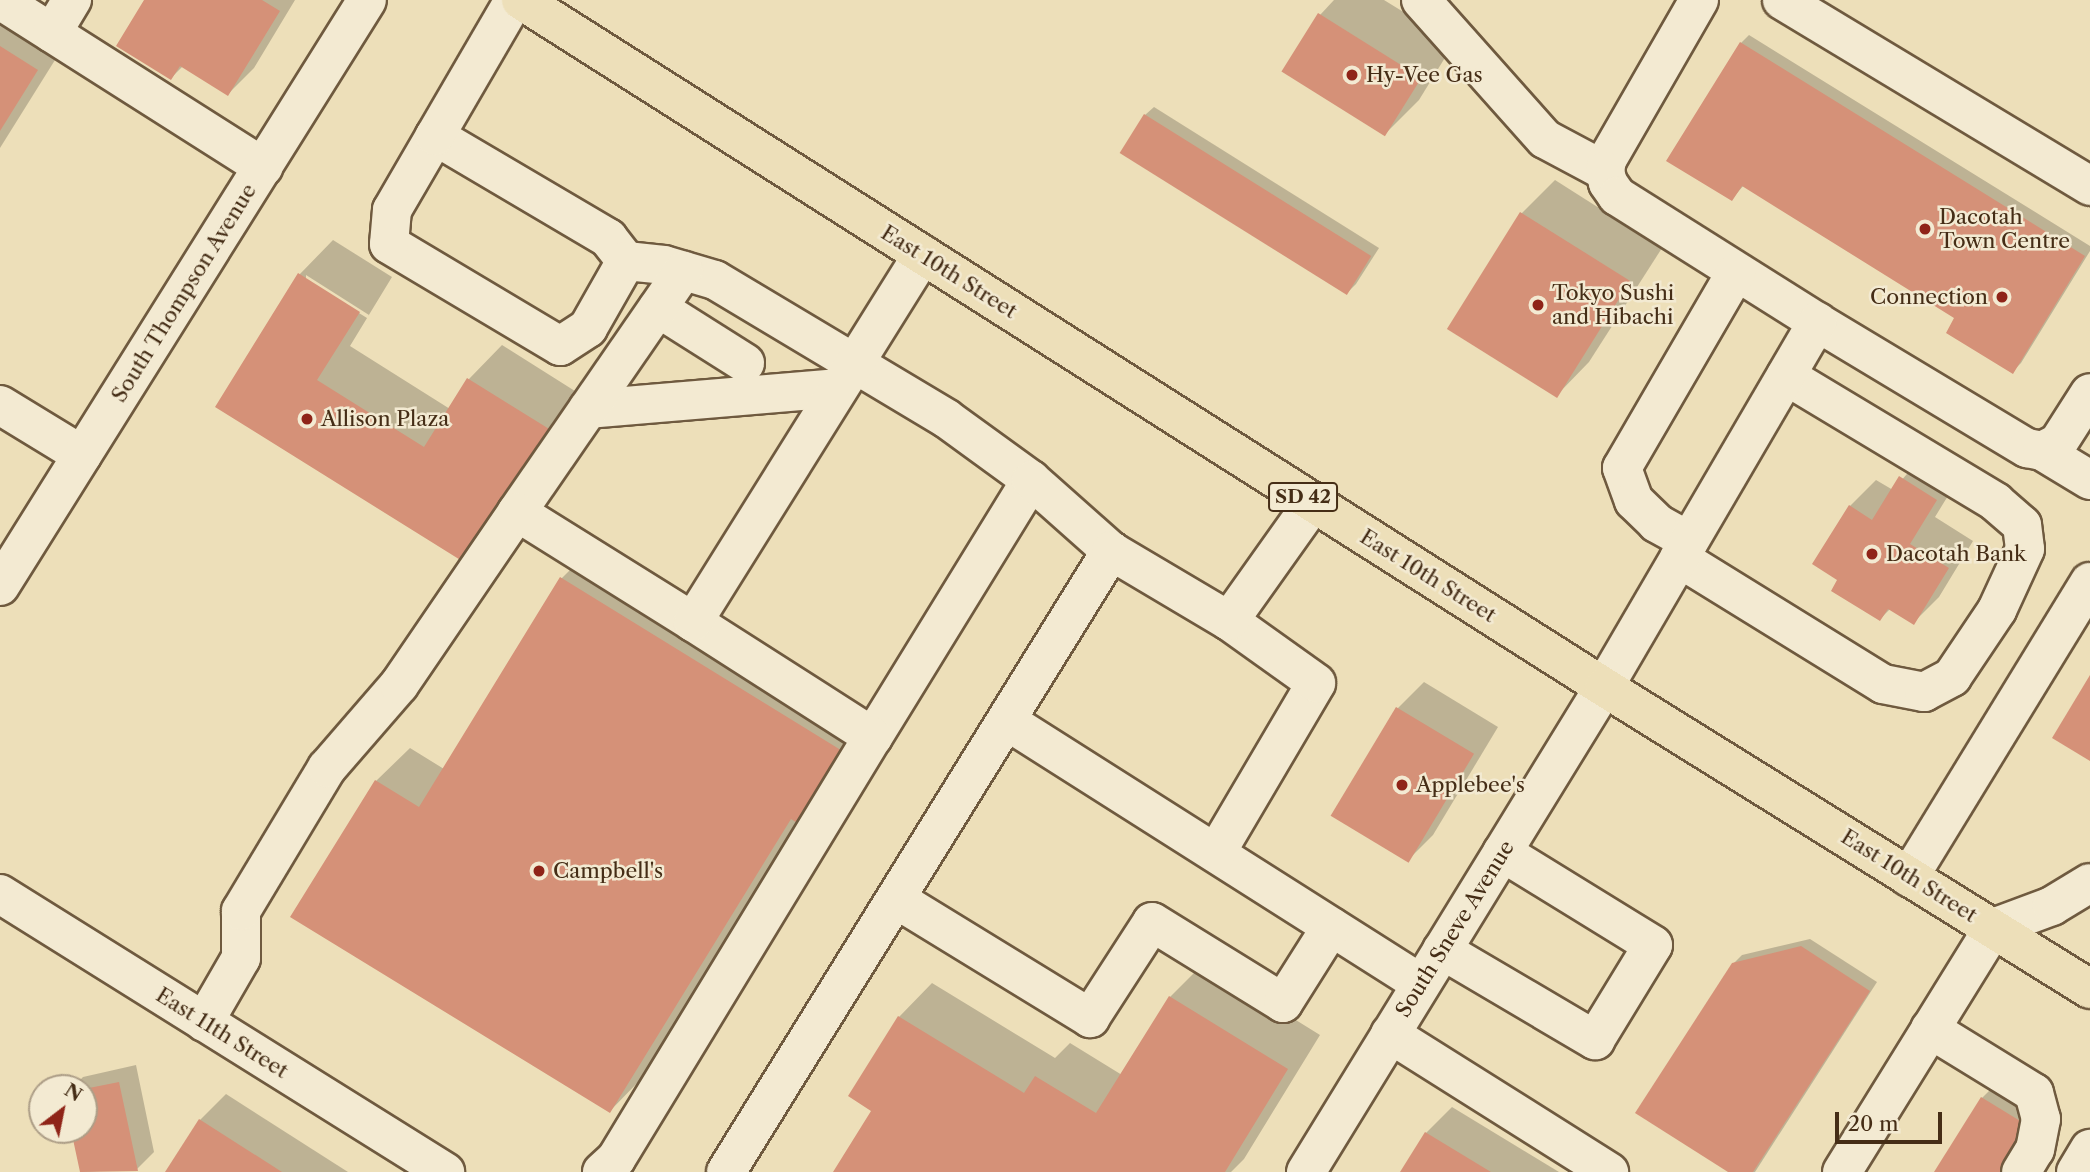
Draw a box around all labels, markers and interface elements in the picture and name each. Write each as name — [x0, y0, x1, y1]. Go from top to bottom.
place label: Hy-Vee Gas — [1366, 62, 1483, 88]
marker: Hy-Vee Gas — [1344, 67, 1360, 83]
street label: South Thompson Avenue — [106, 179, 262, 407]
place label: Dacotah Town Centre — [1939, 204, 2070, 254]
street label: East 10th Street — [876, 220, 1022, 324]
marker: Dacotah Town Centre — [1917, 221, 1933, 237]
place label: Tokyo Sushi and Hibachi — [1552, 280, 1674, 330]
place label: Connection — [1870, 284, 1988, 310]
marker: Connection — [1994, 289, 2010, 305]
marker: Tokyo Sushi and Hibachi — [1530, 297, 1546, 313]
place label: Allison Plaza — [321, 406, 449, 432]
marker: Allison Plaza — [299, 411, 315, 427]
road number: SD 42 — [1268, 482, 1338, 512]
street label: East 10th Street — [1355, 524, 1501, 628]
place label: Dacotah Bank — [1886, 541, 2026, 567]
marker: Dacotah Bank — [1864, 546, 1880, 562]
place label: Applebee's — [1416, 772, 1525, 798]
marker: Applebee's — [1394, 777, 1410, 793]
street label: East 10th Street — [1836, 824, 1982, 928]
street label: South Sneve Avenue — [1390, 836, 1520, 1022]
place label: Campbell's — [553, 858, 663, 884]
marker: Campbell's — [531, 863, 547, 879]
street label: East 11th Street — [151, 982, 293, 1084]
north arrow — [28, 1074, 98, 1144]
text: N — [60, 1078, 86, 1107]
scale bar — [1838, 1098, 1945, 1142]
text: 20 m — [1848, 1111, 1899, 1136]

